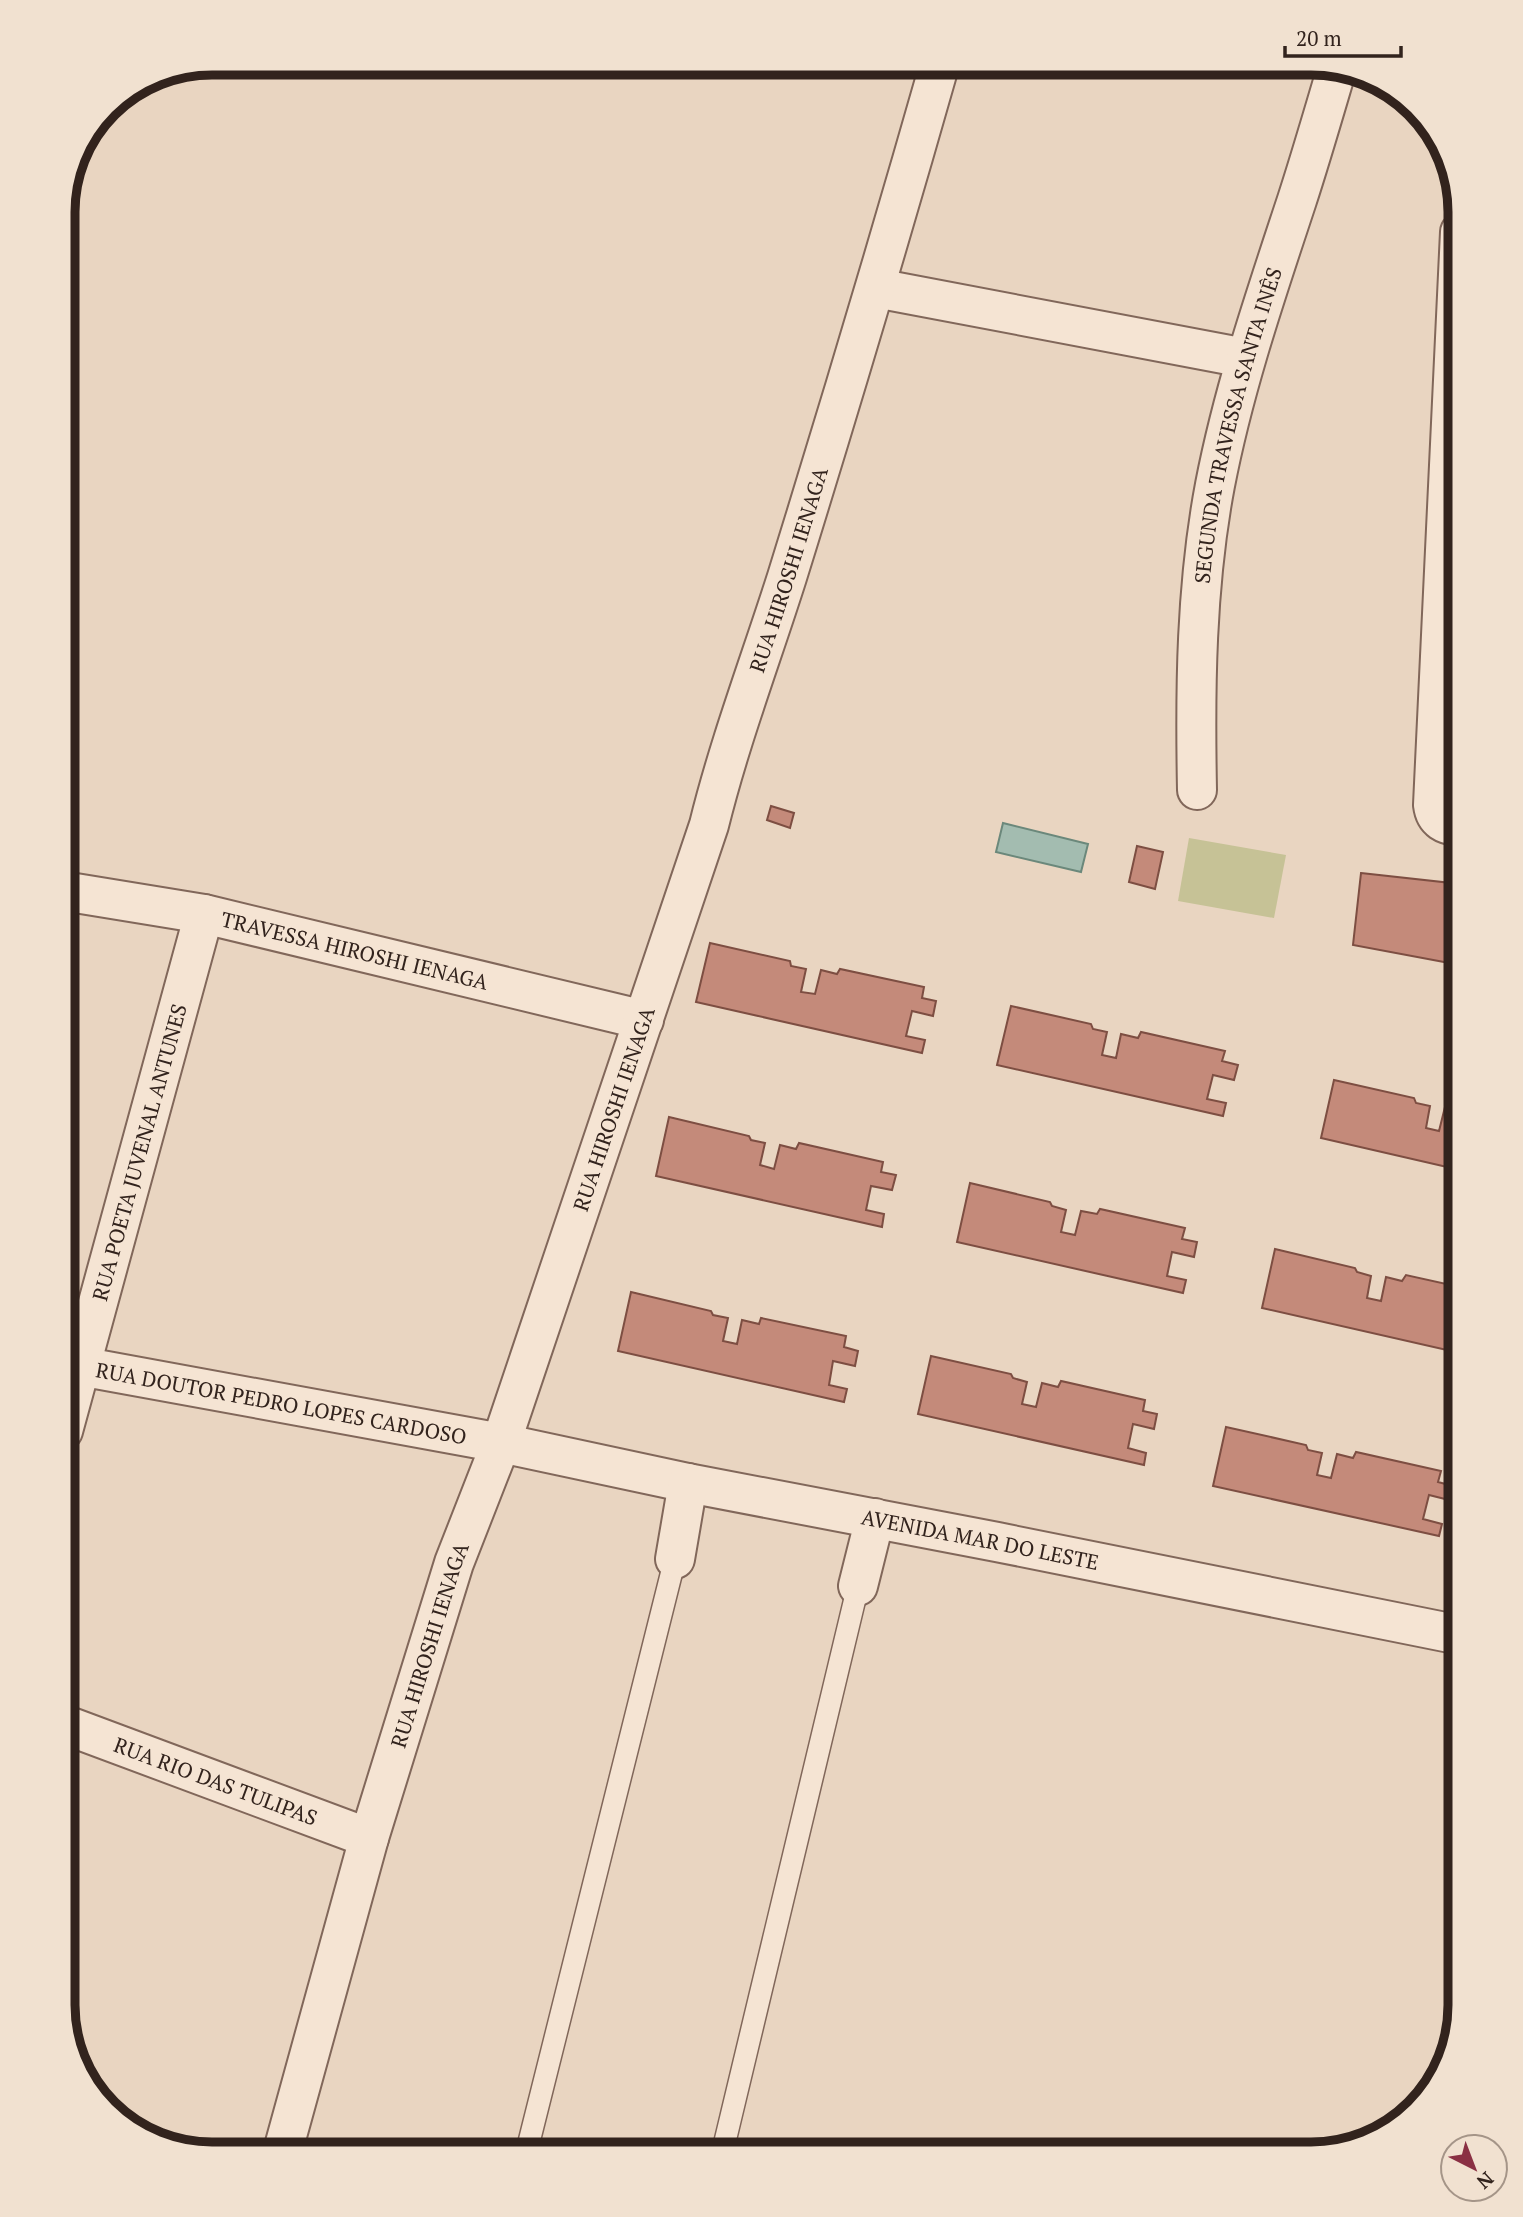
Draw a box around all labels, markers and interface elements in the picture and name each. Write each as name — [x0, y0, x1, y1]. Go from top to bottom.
scale bar — [1285, 14, 1400, 58]
text: 20 m — [1296, 24, 1342, 52]
street label: SEGUNDA TRAVESSA SANTA INÊS — [1188, 264, 1288, 585]
street label: RUA HIROSHI IENAGA — [742, 463, 834, 676]
street label: TRAVESSA HIROSHI IENAGA — [218, 905, 492, 996]
street label: RUA POETA JUVENAL ANTUNES — [85, 1001, 193, 1304]
street label: RUA HIROSHI IENAGA — [566, 1003, 661, 1215]
street label: RUA DOUTOR PEDRO LOPES CARDOSO — [94, 1355, 469, 1450]
street label: AVENIDA MAR DO LESTE — [859, 1502, 1101, 1576]
street label: RUA HIROSHI IENAGA — [384, 1538, 475, 1751]
street label: RUA RIO DAS TULIPAS — [110, 1730, 321, 1832]
north arrow — [1439, 2133, 1509, 2203]
text: N — [1472, 2167, 1499, 2196]

